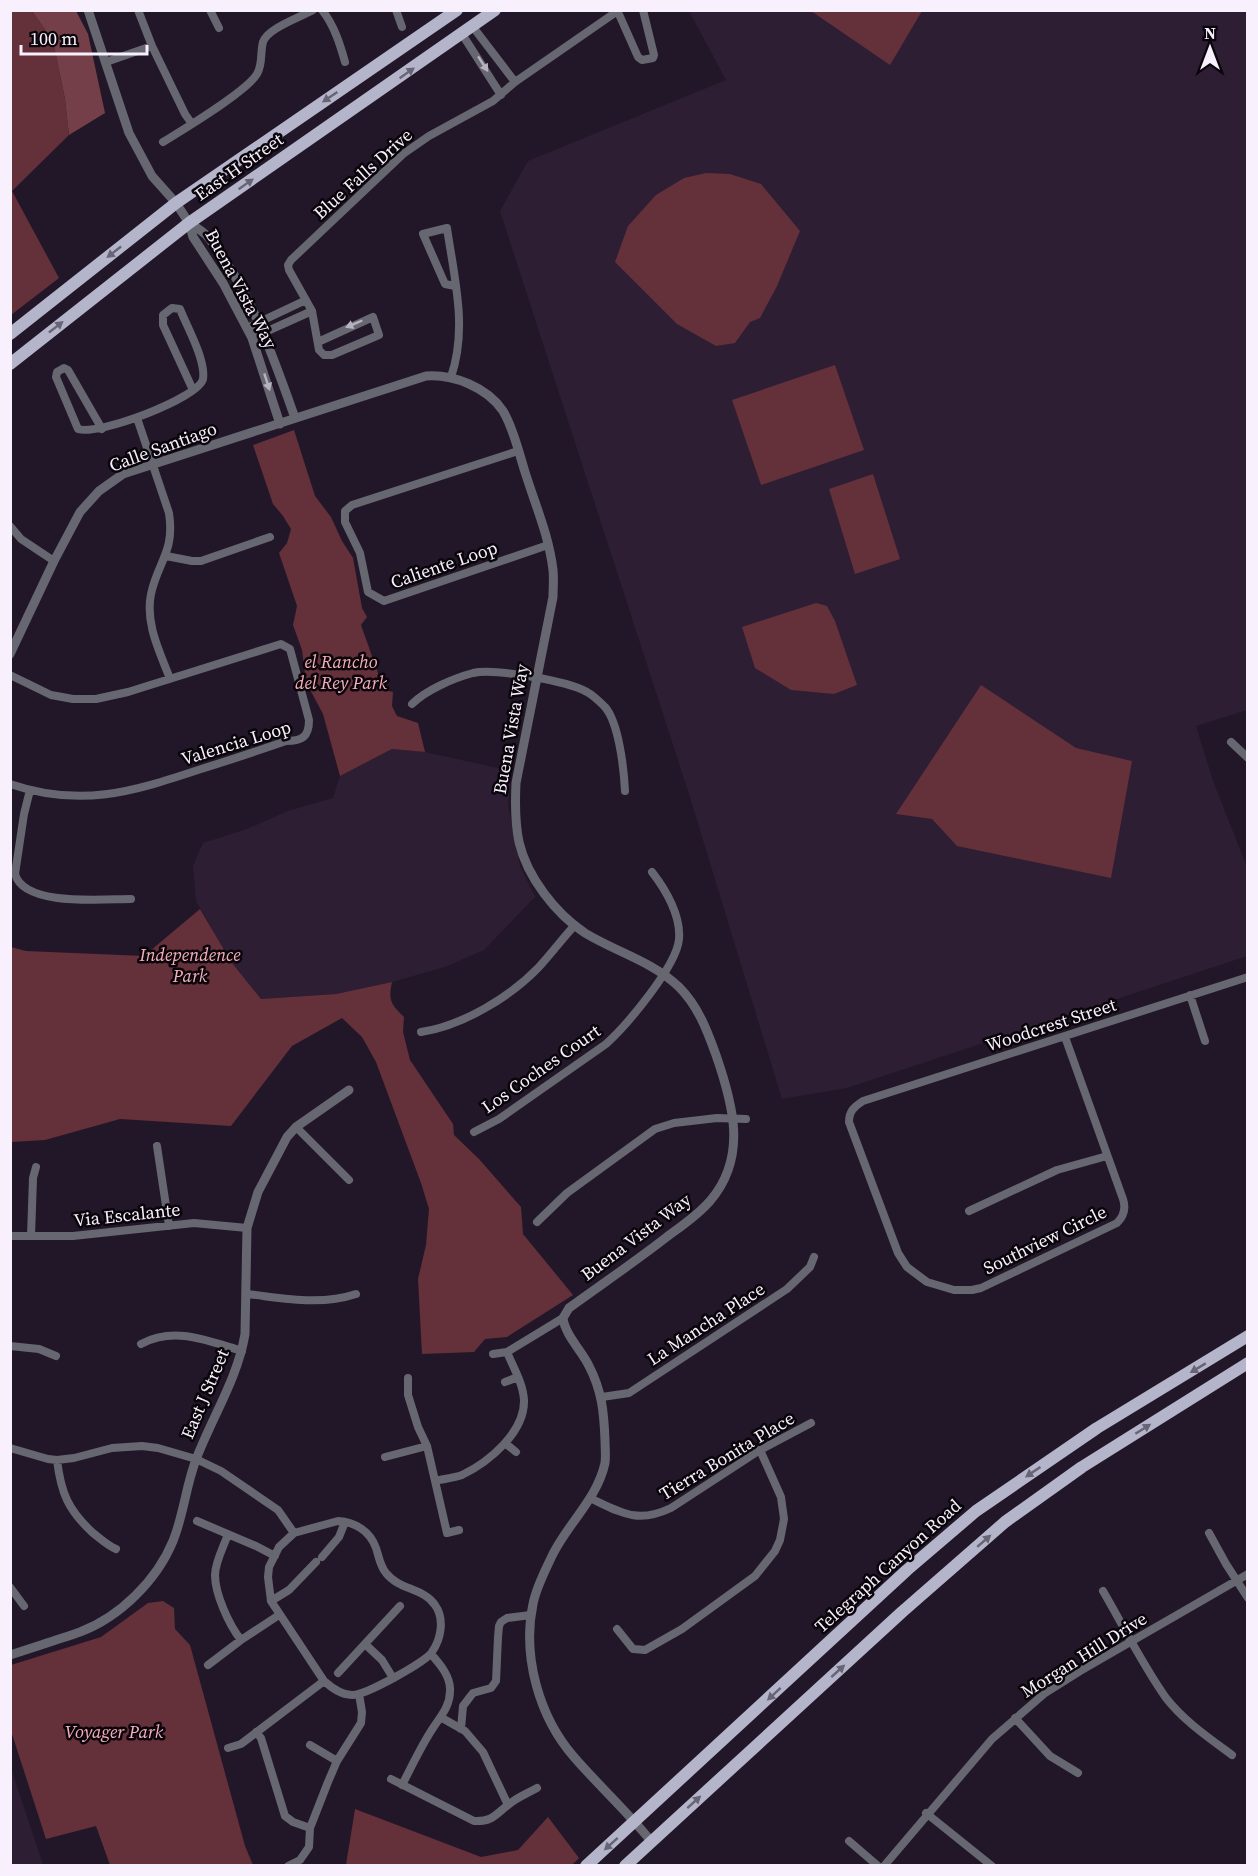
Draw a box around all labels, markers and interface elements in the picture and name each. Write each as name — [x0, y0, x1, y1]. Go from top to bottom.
scale bar — [21, 18, 147, 56]
north arrow — [1180, 18, 1240, 78]
text: N — [1204, 22, 1216, 44]
text: 100 m — [30, 26, 77, 51]
one-way arrow — [477, 56, 488, 72]
one-way arrow — [398, 67, 414, 79]
one-way arrow — [321, 92, 338, 103]
street label: Blue Falls Drive — [308, 123, 417, 225]
street label: East H Street — [189, 127, 288, 206]
one-way arrow — [238, 178, 255, 189]
street label: Buena Vista Way — [199, 225, 284, 354]
one-way arrow — [107, 245, 122, 257]
one-way arrow — [345, 320, 363, 329]
one-way arrow — [49, 322, 64, 334]
one-way arrow — [263, 373, 272, 391]
street label: Calle Santiago — [105, 415, 220, 478]
street label: Caliente Loop — [387, 535, 501, 594]
park label: el Rancho del Rey Park — [295, 649, 387, 695]
street label: Buena Vista Way — [487, 661, 534, 796]
street label: Valencia Loop — [178, 714, 294, 771]
park label: Independence Park — [138, 942, 241, 988]
street label: Woodcrest Street — [982, 992, 1119, 1057]
street label: Los Coches Court — [476, 1018, 605, 1119]
street label: Buena Vista Way — [576, 1186, 697, 1286]
street label: Via Escalante — [72, 1196, 181, 1233]
street label: Southview Circle — [979, 1199, 1111, 1280]
street label: La Mancha Place — [642, 1276, 769, 1371]
street label: East J Street — [174, 1345, 235, 1443]
one-way arrow — [1190, 1362, 1206, 1373]
street label: Tierra Bonita Place — [655, 1405, 799, 1506]
one-way arrow — [1135, 1424, 1151, 1435]
one-way arrow — [1026, 1466, 1042, 1478]
street label: Telegraph Canyon Road — [809, 1493, 966, 1638]
one-way arrow — [976, 1535, 991, 1548]
street label: Morgan Hill Drive — [1016, 1606, 1152, 1703]
one-way arrow — [831, 1664, 845, 1678]
one-way arrow — [767, 1686, 781, 1700]
park label: Voyager Park — [65, 1719, 164, 1744]
one-way arrow — [686, 1796, 701, 1809]
one-way arrow — [604, 1837, 619, 1850]

